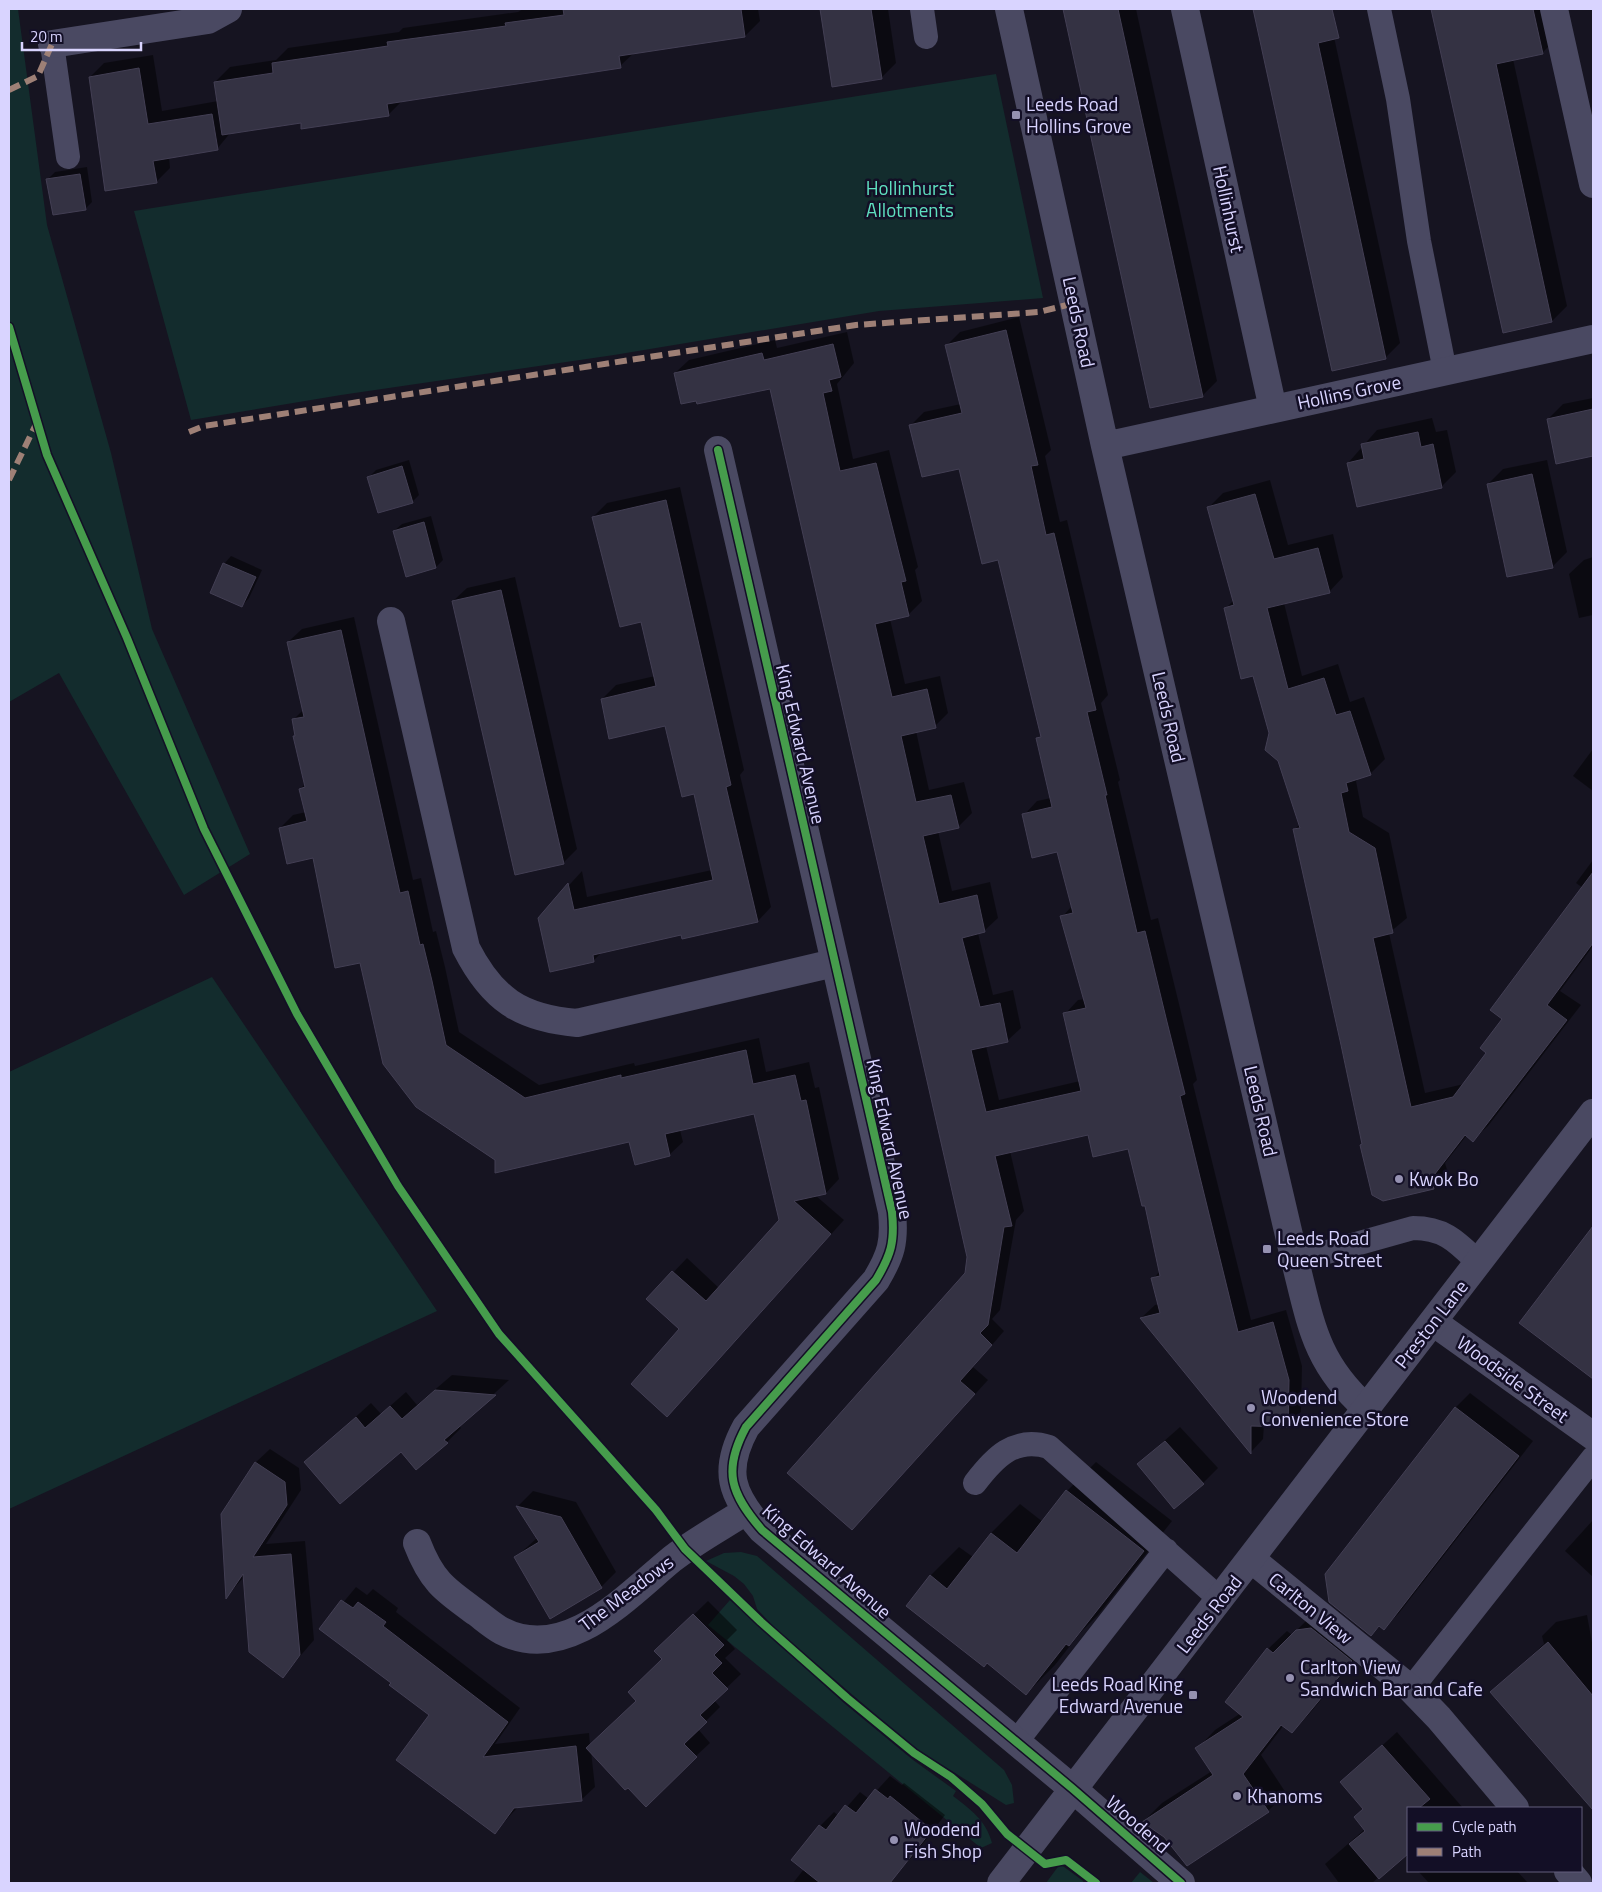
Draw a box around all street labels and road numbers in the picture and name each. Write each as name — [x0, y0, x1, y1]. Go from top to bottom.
street label: Hollinhurst — [1206, 163, 1253, 255]
street label: Leeds Road — [1056, 274, 1103, 370]
street label: Hollins Grove — [1294, 366, 1403, 417]
street label: King Edward Avenue — [769, 661, 834, 827]
street label: Leeds Road — [1145, 669, 1194, 765]
street label: King Edward Avenue — [859, 1056, 922, 1222]
street label: Leeds Road — [1237, 1063, 1286, 1159]
street label: Preston Lane — [1387, 1273, 1475, 1374]
street label: Woodside Street — [1451, 1328, 1576, 1429]
street label: King Edward Avenue — [756, 1496, 899, 1625]
street label: The Meadows — [572, 1547, 679, 1638]
street label: Carlton View — [1263, 1565, 1360, 1651]
street label: Leeds Road — [1169, 1568, 1248, 1659]
street label: Woodend — [1100, 1788, 1177, 1860]

